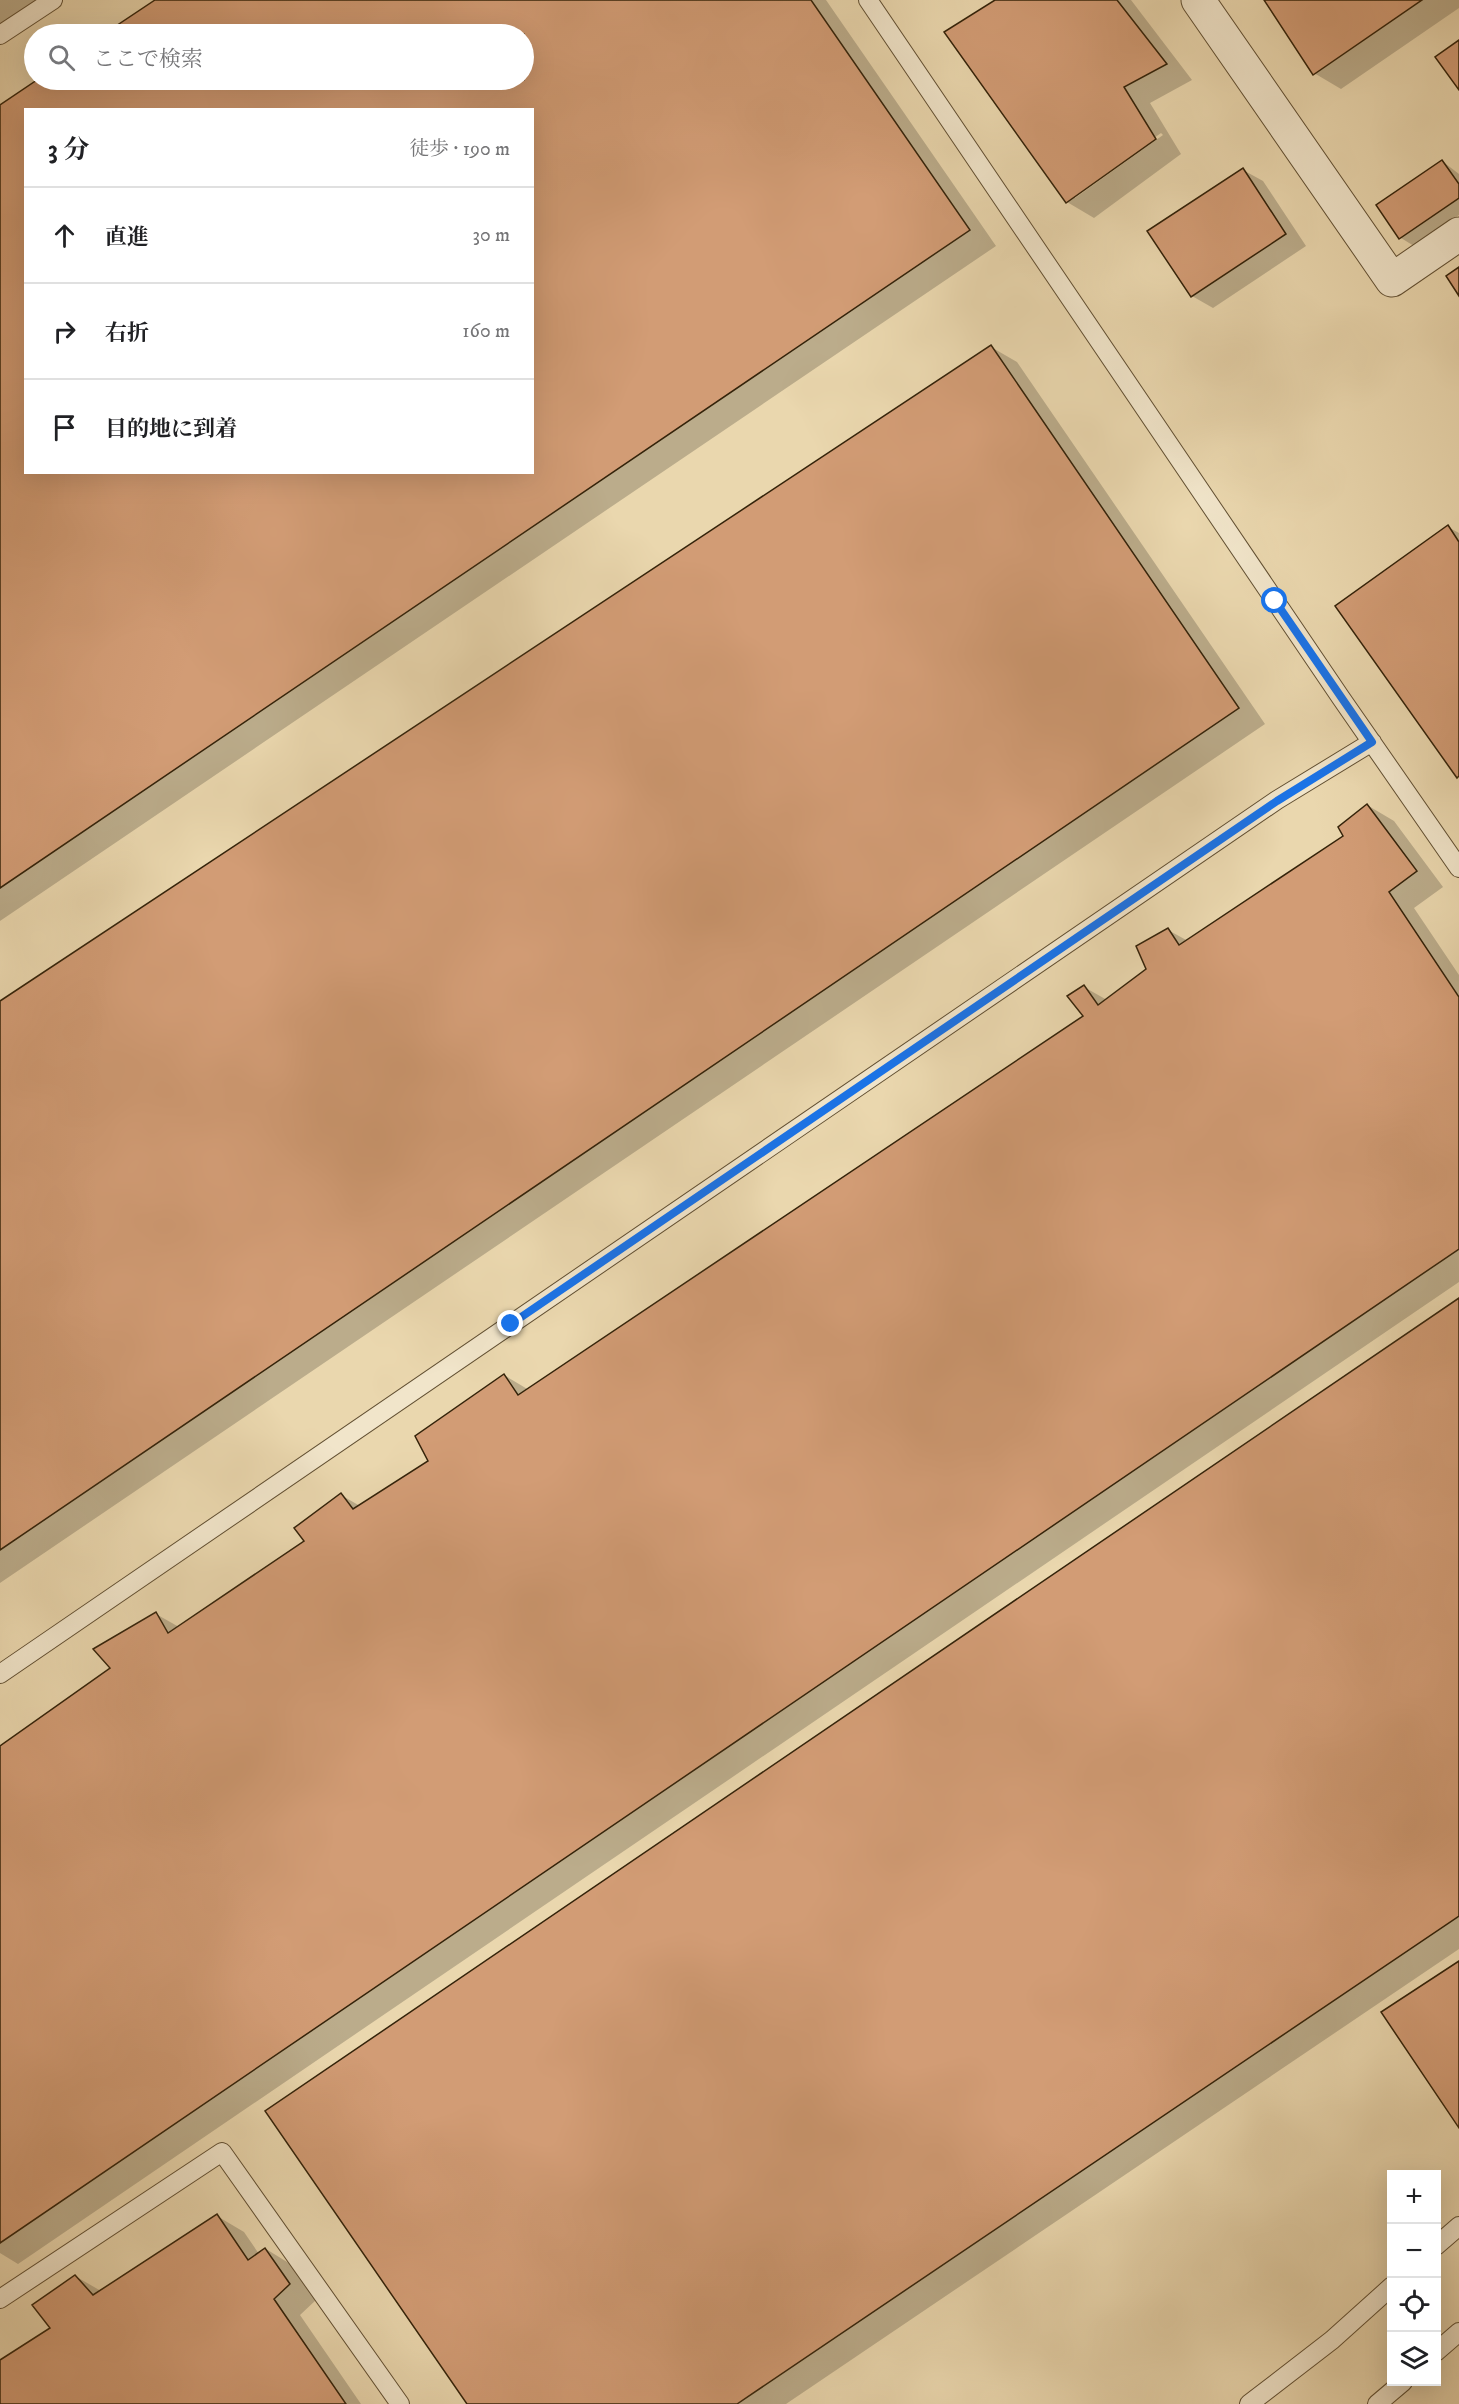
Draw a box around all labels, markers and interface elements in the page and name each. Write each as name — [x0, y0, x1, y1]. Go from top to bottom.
search box — [24, 24, 534, 90]
icon: search — [45, 41, 78, 74]
text: ここで検索 — [93, 46, 203, 73]
text: 3 分 — [48, 134, 89, 167]
text: 徒歩 · 190 m — [409, 137, 510, 162]
icon: ahead — [48, 219, 81, 252]
text: 30 m — [472, 223, 510, 248]
text: 直進 — [105, 224, 149, 251]
icon: right — [48, 315, 81, 348]
text: 160 m — [462, 319, 510, 344]
text: 右折 — [105, 320, 149, 347]
icon: arrive — [48, 411, 81, 444]
text: 目的地に到着 — [105, 416, 237, 443]
route start — [1261, 587, 1287, 613]
route end — [497, 1310, 523, 1336]
map controls — [1387, 2170, 1441, 2386]
button: + — [1387, 2170, 1441, 2224]
button: − — [1387, 2224, 1441, 2278]
button: locate — [1387, 2278, 1441, 2332]
button: layers — [1387, 2332, 1441, 2386]

